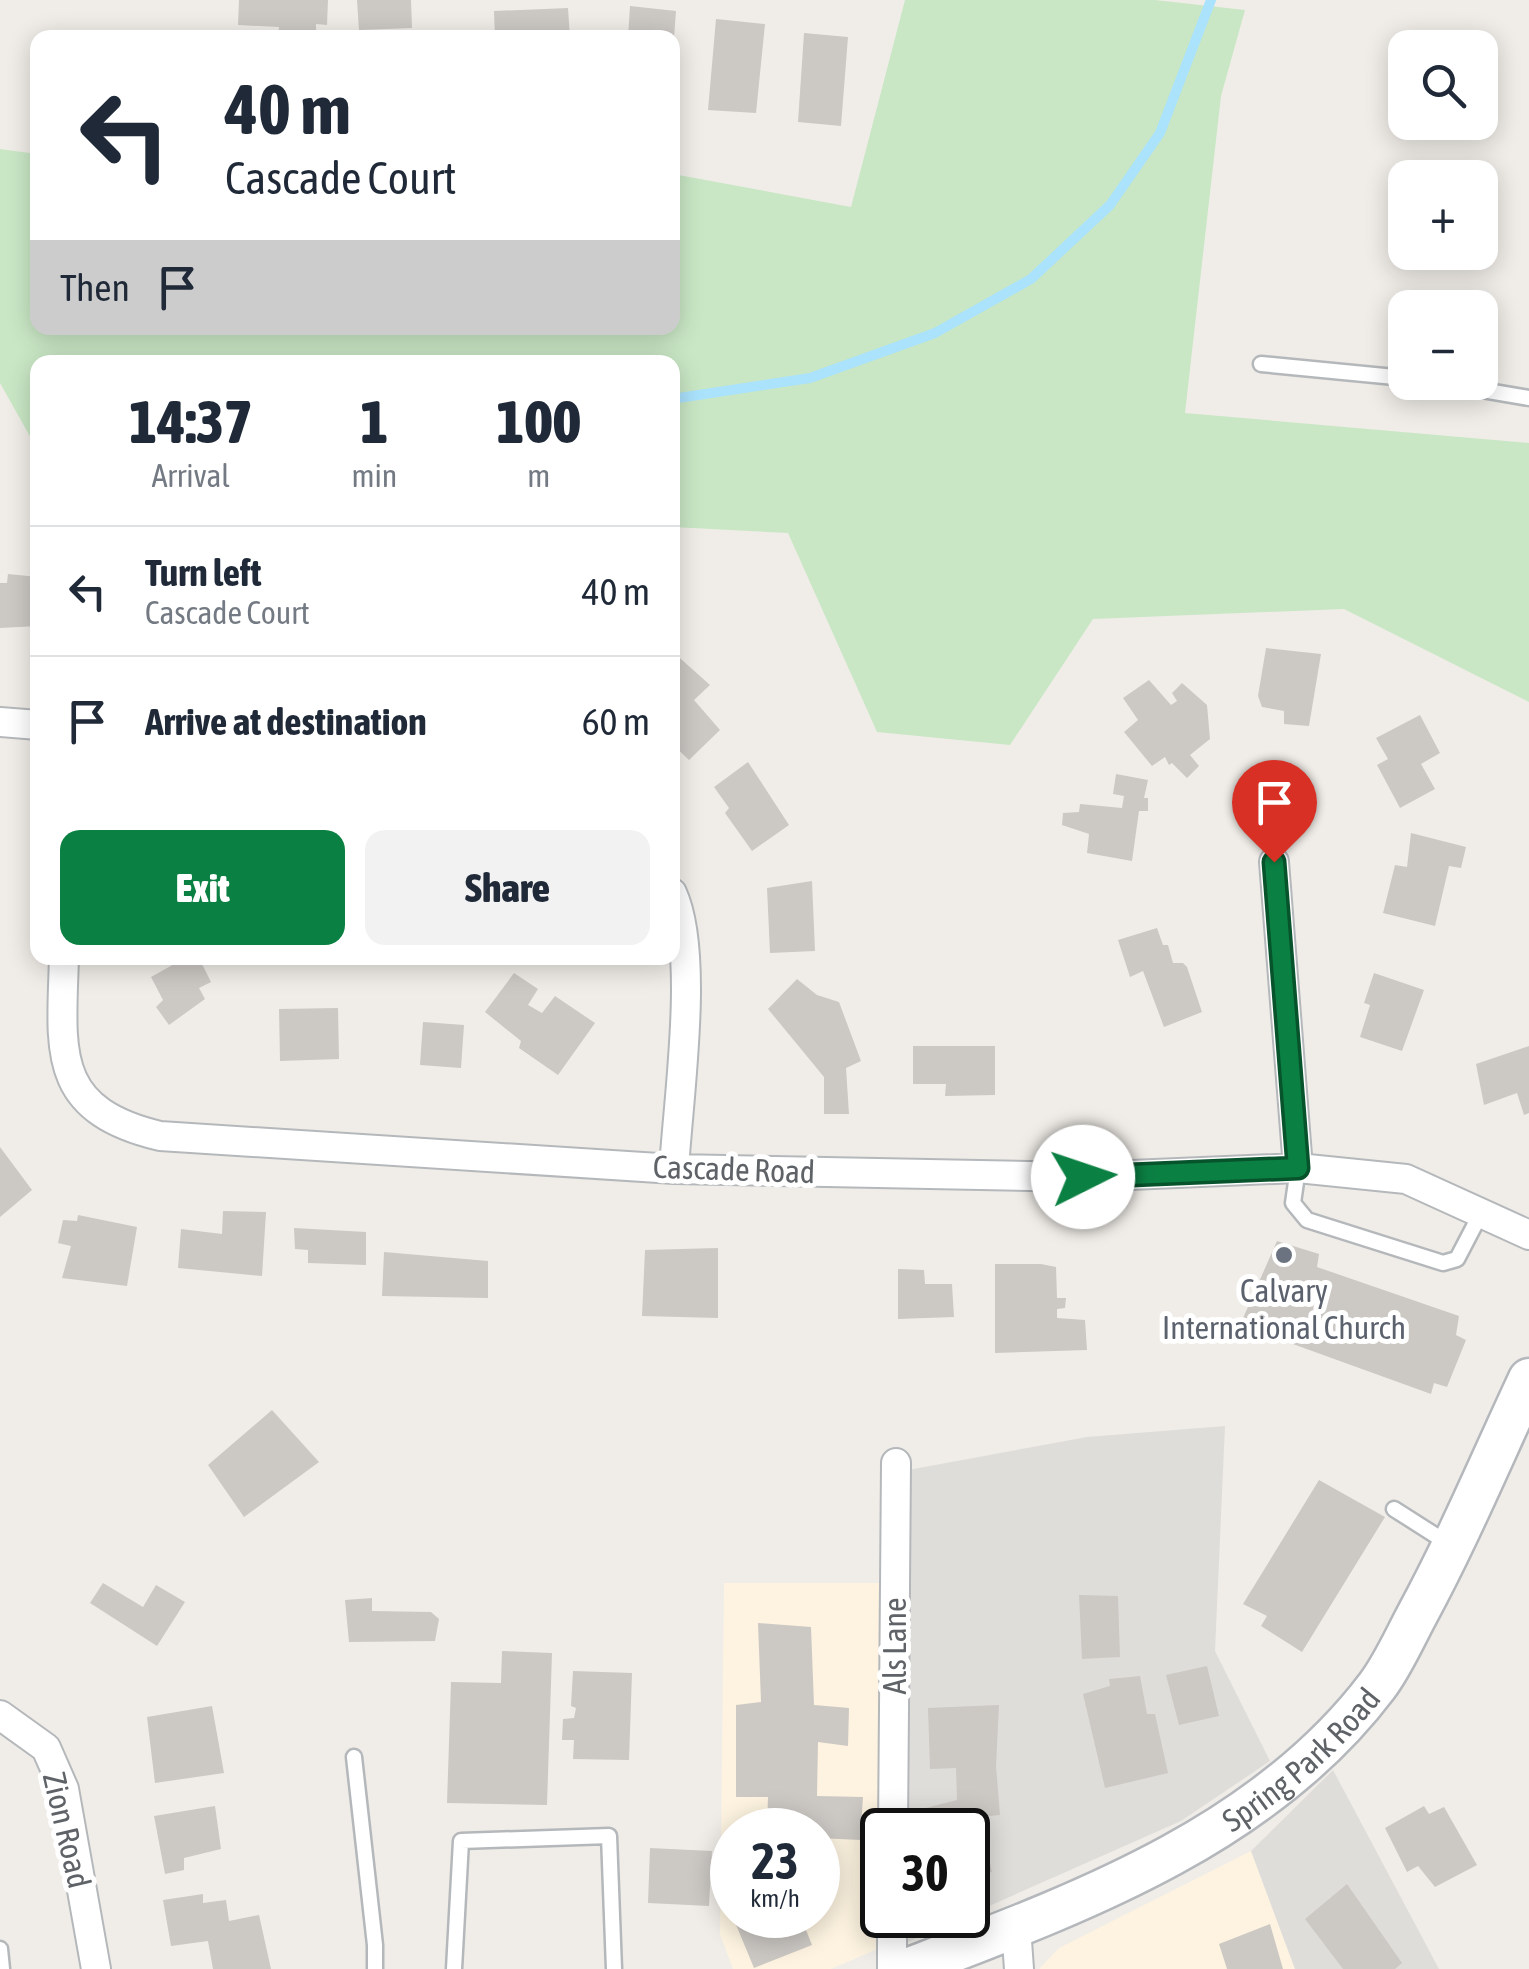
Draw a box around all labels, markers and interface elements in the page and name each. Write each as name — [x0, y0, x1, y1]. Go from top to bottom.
map controls — [1388, 30, 1498, 400]
button: search — [1388, 30, 1498, 140]
text: 40 m — [225, 69, 351, 149]
icon: left — [60, 70, 190, 200]
text: Cascade Court — [225, 152, 456, 204]
button: + — [1388, 160, 1498, 270]
icon: arrive — [150, 260, 205, 315]
text: Then — [60, 266, 130, 309]
button: − — [1388, 290, 1498, 400]
text: 14:37 — [129, 387, 252, 456]
text: 1 — [360, 387, 389, 456]
text: 100 — [496, 387, 581, 456]
text: Arrival — [152, 457, 230, 494]
text: min — [351, 457, 397, 494]
text: m — [527, 457, 550, 494]
text: Turn left — [145, 551, 261, 594]
icon: left — [60, 564, 115, 619]
text: 40 m — [582, 570, 650, 613]
text: Cascade Court — [145, 594, 310, 631]
icon: arrive — [60, 694, 115, 749]
text: Arrive at destination — [145, 700, 427, 743]
text: 60 m — [582, 700, 650, 743]
pin — [1232, 760, 1317, 863]
icon: arrive — [1247, 775, 1302, 830]
button: Exit — [60, 830, 345, 945]
button: Share — [365, 830, 650, 945]
position arrow — [1031, 1125, 1135, 1229]
street label: Cascade Road — [652, 1148, 816, 1190]
marker: Calvary International Church — [1273, 1244, 1295, 1266]
place label: Calvary International Church — [1162, 1272, 1406, 1346]
street label: Als Lane — [876, 1597, 913, 1695]
street label: Spring Park Road — [1215, 1680, 1387, 1839]
street label: Zion Road — [36, 1768, 98, 1892]
speed limit sign: 30 — [860, 1808, 990, 1938]
text: 23 — [751, 1832, 798, 1890]
text: km/h — [750, 1884, 800, 1912]

